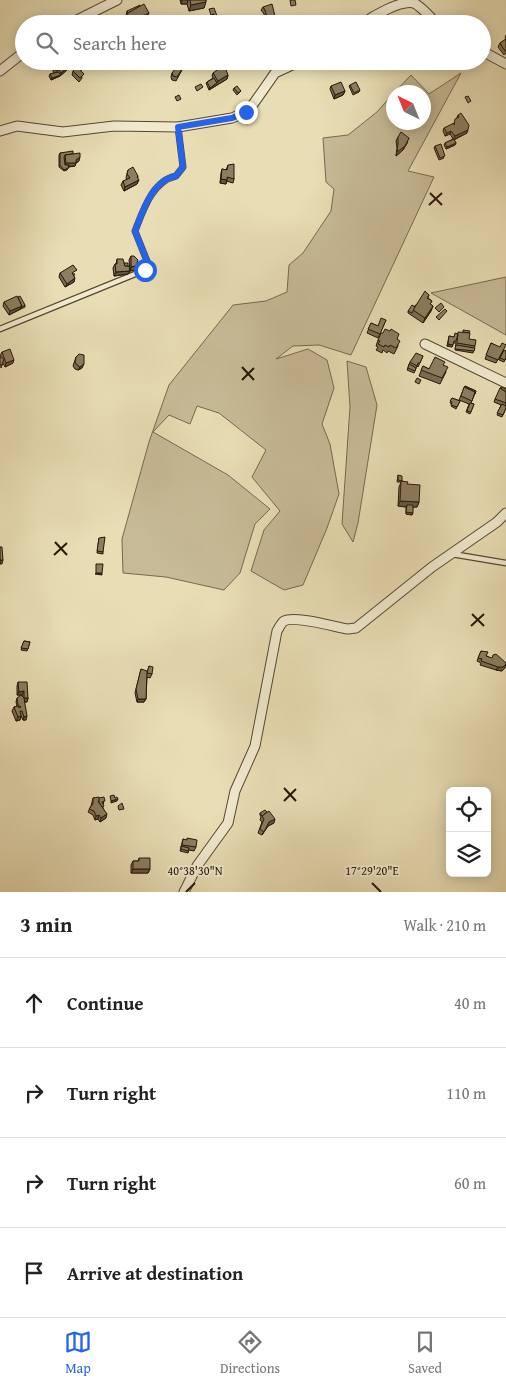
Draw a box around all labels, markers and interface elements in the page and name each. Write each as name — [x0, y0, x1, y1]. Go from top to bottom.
search box — [15, 15, 491, 70]
icon: search — [33, 29, 61, 57]
text: Search here — [73, 29, 167, 57]
north arrow — [386, 85, 431, 130]
route end — [235, 101, 258, 124]
route start — [134, 259, 157, 282]
map controls — [446, 787, 491, 877]
button: locate — [446, 787, 491, 832]
button: layers — [446, 832, 491, 877]
text: 40°38'30"N — [167, 862, 223, 879]
text: 17°29'20"E — [345, 862, 399, 879]
text: 3 min — [20, 909, 72, 940]
text: Walk · 210 m — [403, 913, 486, 937]
icon: ahead — [20, 989, 48, 1017]
text: Continue — [67, 989, 144, 1017]
text: 40 m — [454, 991, 486, 1015]
icon: right — [20, 1079, 48, 1107]
text: Turn right — [67, 1079, 156, 1107]
text: 110 m — [446, 1081, 486, 1105]
icon: right — [20, 1169, 48, 1197]
text: Turn right — [67, 1169, 156, 1197]
text: 60 m — [454, 1171, 486, 1195]
icon: arrive — [20, 1259, 48, 1287]
text: Arrive at destination — [67, 1259, 243, 1287]
tab: Map — [64, 1328, 92, 1378]
tab: Directions — [220, 1328, 280, 1378]
tab: Saved — [408, 1328, 442, 1378]

